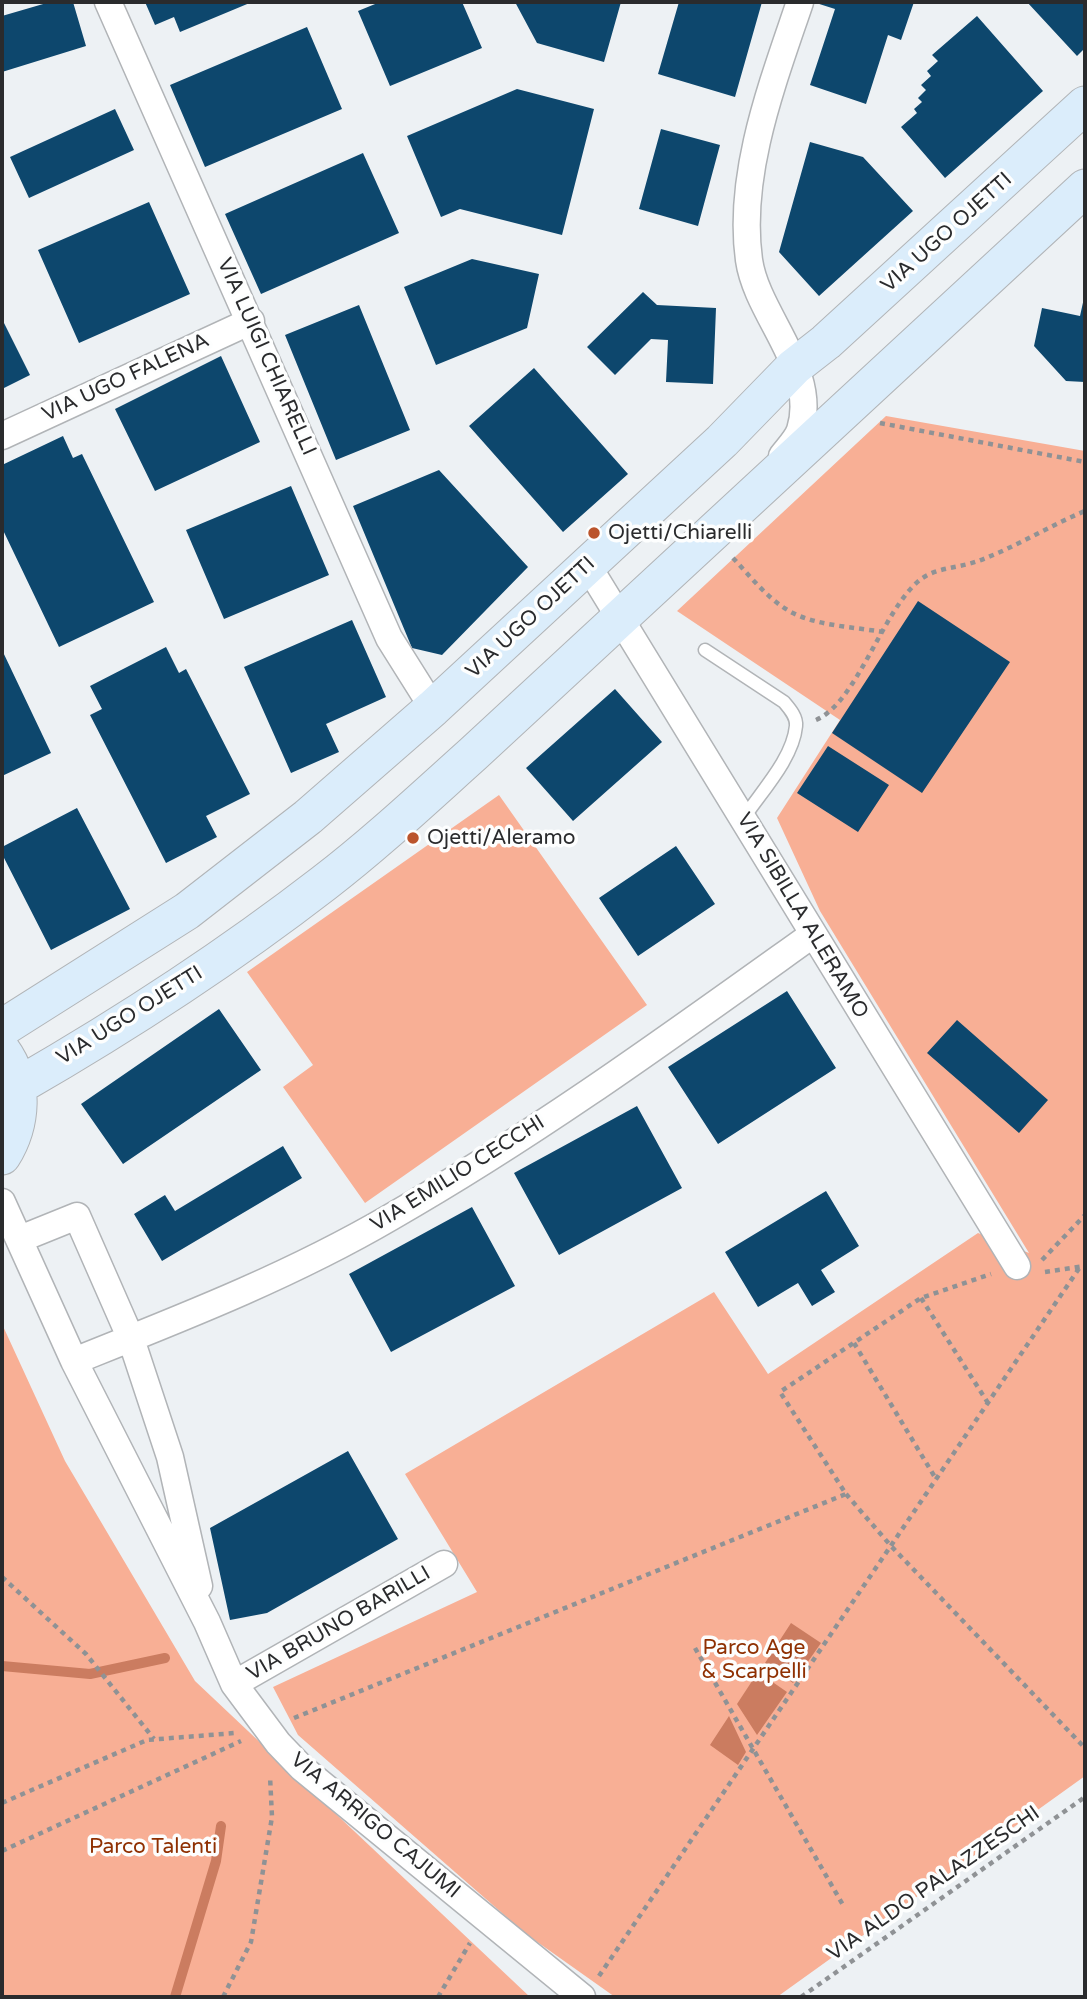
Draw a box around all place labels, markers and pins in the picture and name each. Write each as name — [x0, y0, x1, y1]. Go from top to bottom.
place label: Ojetti/Chiarelli — [608, 520, 752, 546]
marker: Ojetti/Chiarelli — [586, 525, 602, 541]
place label: Ojetti/Aleramo — [427, 825, 576, 851]
marker: Ojetti/Aleramo — [405, 830, 421, 846]

